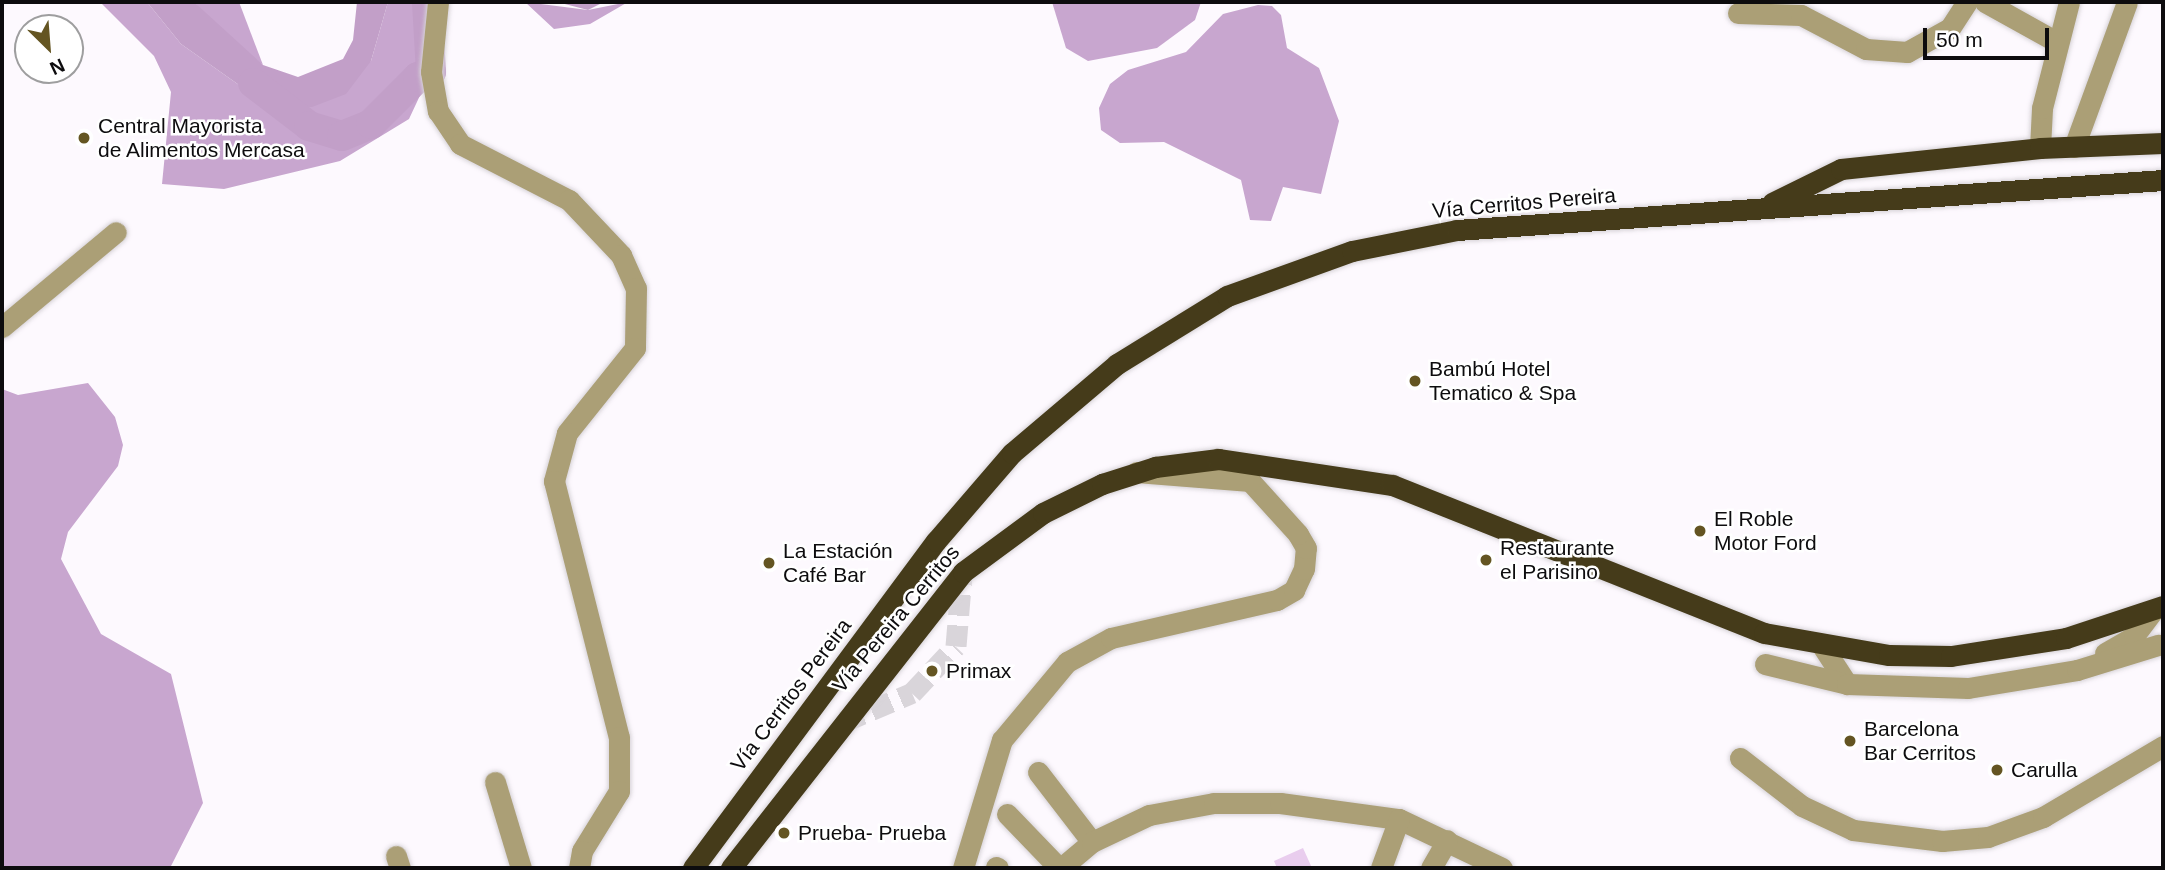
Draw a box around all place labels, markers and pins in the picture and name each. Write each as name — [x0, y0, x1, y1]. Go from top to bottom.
place label: Central Mayorista de Alimentos Mercasa — [98, 113, 306, 163]
marker: Central Mayorista de Alimentos Mercasa — [76, 130, 92, 146]
place label: Bambú Hotel Tematico & Spa — [1429, 356, 1576, 406]
marker: Bambú Hotel Tematico & Spa — [1407, 373, 1423, 389]
place label: El Roble Motor Ford — [1714, 506, 1817, 556]
marker: El Roble Motor Ford — [1692, 523, 1708, 539]
place label: Restaurante el Parisino — [1500, 535, 1614, 585]
place label: La Estación Café Bar — [783, 538, 893, 588]
marker: Restaurante el Parisino — [1478, 552, 1494, 568]
marker: La Estación Café Bar — [761, 555, 777, 571]
place label: Primax — [946, 658, 1011, 684]
marker: Primax — [924, 663, 940, 679]
place label: Barcelona Bar Cerritos — [1864, 716, 1976, 766]
marker: Barcelona Bar Cerritos — [1842, 733, 1858, 749]
place label: Carulla — [2011, 757, 2078, 783]
marker: Carulla — [1989, 762, 2005, 778]
place label: Prueba- Prueba — [798, 820, 946, 846]
marker: Prueba- Prueba — [776, 825, 792, 841]

